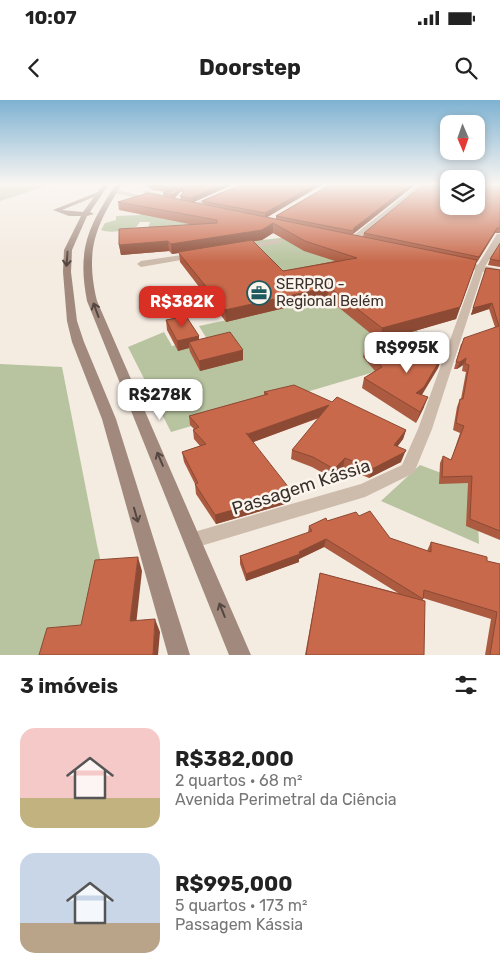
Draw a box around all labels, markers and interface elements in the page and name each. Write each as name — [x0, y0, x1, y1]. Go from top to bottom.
text: 10:07 — [25, 6, 77, 29]
icon: back — [20, 54, 48, 82]
text: Doorstep — [199, 54, 301, 81]
icon: search — [452, 54, 480, 82]
north arrow — [440, 115, 485, 160]
map controls — [440, 115, 485, 215]
button: layers — [440, 170, 485, 215]
one-way arrow — [63, 251, 72, 267]
place label: SERPRO - Regional Belém — [276, 275, 384, 310]
office icon: SERPRO - Regional Belém — [246, 280, 272, 306]
pin: R$382K — [141, 286, 223, 328]
text: R$382K — [150, 292, 214, 311]
one-way arrow — [91, 303, 100, 318]
pin: R$995K — [366, 332, 448, 374]
text: R$995K — [375, 338, 439, 357]
pin: R$278K — [119, 378, 201, 421]
text: R$278K — [129, 385, 191, 404]
one-way arrow — [155, 452, 164, 468]
street label: Passagem Kássia — [229, 454, 373, 520]
one-way arrow — [132, 507, 142, 523]
one-way arrow — [216, 603, 226, 618]
icon: filters — [452, 671, 480, 699]
text: 3 imóveis — [20, 673, 118, 698]
text: R$382,000 — [175, 746, 294, 771]
icon: home — [60, 748, 120, 808]
text: 2 quartos · 68 m² — [175, 771, 303, 790]
text: Avenida Perimetral da Ciência — [175, 790, 397, 809]
text: R$995,000 — [175, 871, 292, 896]
icon: home — [60, 873, 120, 933]
text: 5 quartos · 173 m² — [175, 896, 308, 915]
text: Passagem Kássia — [175, 915, 303, 934]

